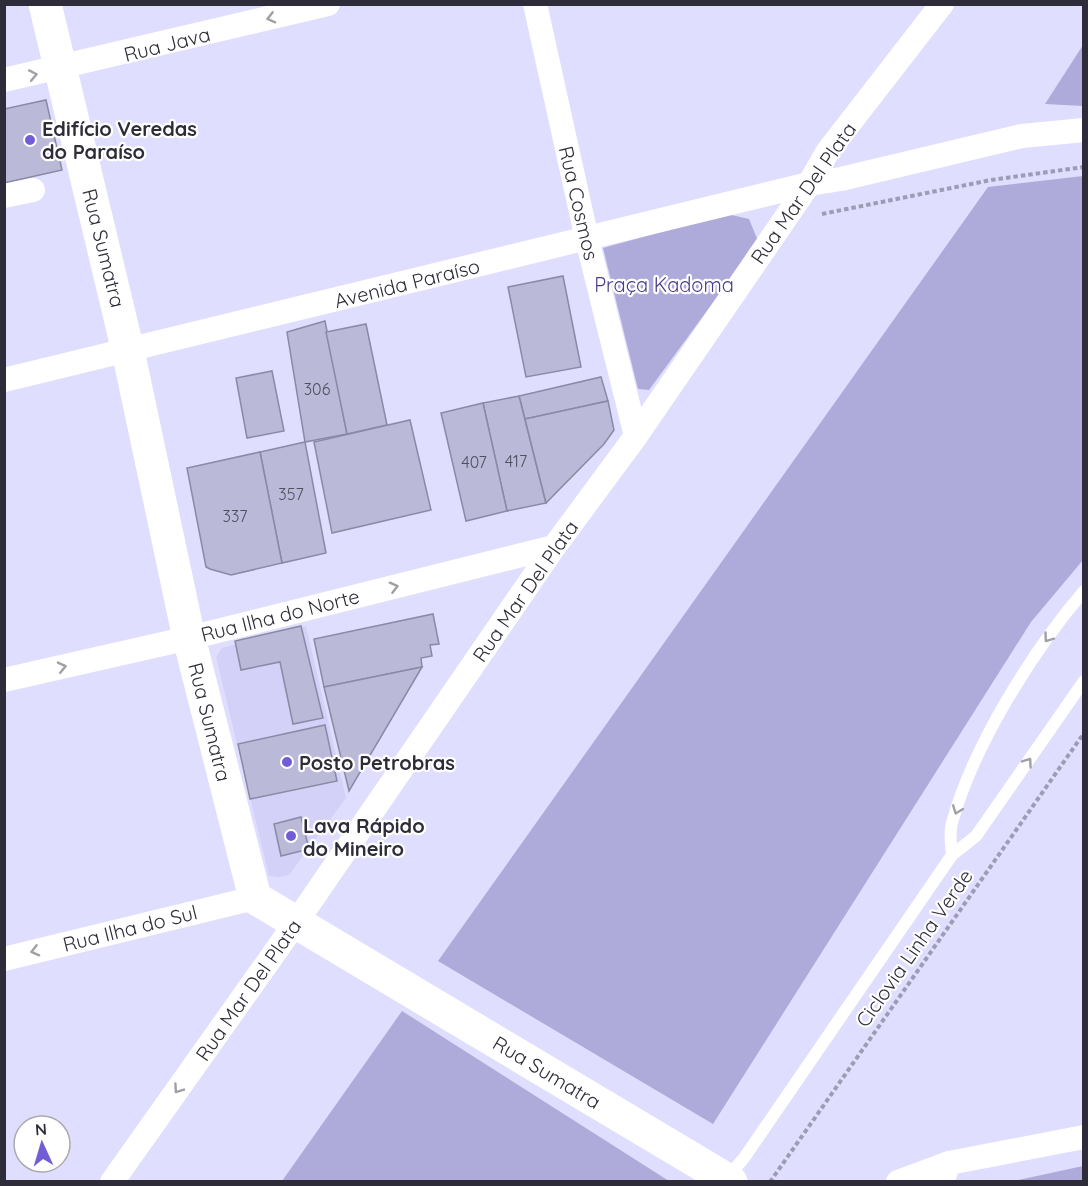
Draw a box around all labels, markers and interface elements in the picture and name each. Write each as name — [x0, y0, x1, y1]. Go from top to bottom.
one-way arrow — [266, 11, 276, 24]
street label: Rua Java — [121, 21, 213, 67]
one-way arrow — [27, 69, 37, 82]
place label: Edifício Veredas do Paraíso — [42, 116, 197, 164]
street label: Rua Mar Del Plata — [745, 117, 861, 269]
marker: Edifício Veredas do Paraíso — [23, 133, 37, 147]
street label: Rua Cosmos — [554, 143, 604, 263]
street label: Rua Sumatra — [77, 186, 131, 310]
street label: Avenida Paraíso — [332, 253, 482, 313]
park label: Praça Kadoma — [594, 272, 734, 297]
house number: 306 — [304, 379, 331, 399]
house number: 417 — [505, 451, 527, 471]
house number: 407 — [461, 452, 487, 472]
house number: 357 — [278, 484, 304, 504]
house number: 337 — [223, 506, 247, 526]
street label: Rua Mar Del Plata — [467, 515, 583, 667]
one-way arrow — [389, 581, 399, 594]
street label: Rua Ilha do Norte — [198, 583, 362, 647]
one-way arrow — [1044, 631, 1055, 642]
street label: Rua Sumatra — [183, 660, 237, 784]
one-way arrow — [56, 661, 66, 674]
place label: Posto Petrobras — [299, 750, 455, 775]
marker: Posto Petrobras — [280, 755, 294, 769]
one-way arrow — [1021, 757, 1032, 768]
one-way arrow — [952, 803, 964, 814]
place label: Lava Rápido do Mineiro — [303, 813, 425, 861]
marker: Lava Rápido do Mineiro — [284, 829, 298, 843]
street label: Ciclovia Linha Verde — [850, 864, 978, 1032]
street label: Rua Ilha do Sul — [60, 899, 200, 957]
street label: Rua Mar Del Plata — [190, 914, 306, 1066]
one-way arrow — [30, 944, 40, 957]
street label: Rua Sumatra — [488, 1030, 606, 1114]
one-way arrow — [174, 1082, 185, 1093]
north arrow — [12, 1114, 72, 1174]
text: N — [34, 1119, 48, 1139]

